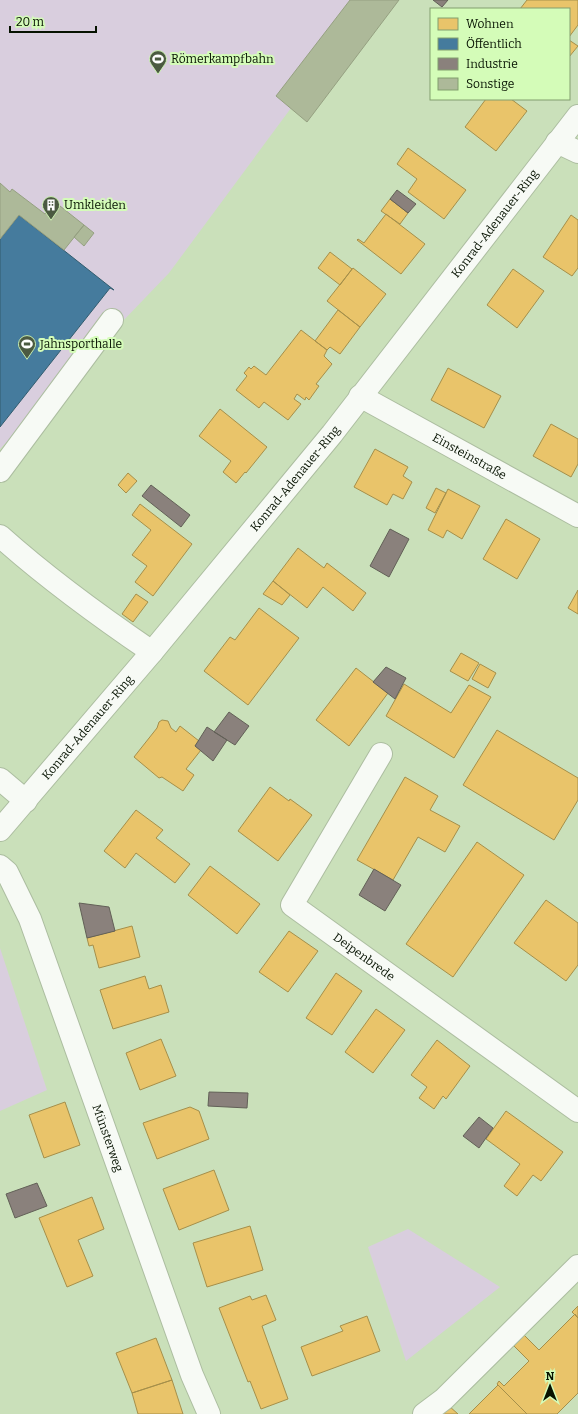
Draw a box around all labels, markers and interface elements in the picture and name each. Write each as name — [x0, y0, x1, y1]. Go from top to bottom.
scale bar — [10, 8, 96, 34]
legend — [430, 8, 570, 100]
text: 20 m — [16, 15, 45, 29]
text: Wohnen — [466, 17, 514, 31]
text: Öffentlich — [466, 36, 522, 51]
sports icon: Römerkampfbahn — [148, 49, 168, 74]
place label: Römerkampfbahn — [171, 52, 274, 66]
text: Industrie — [466, 57, 518, 71]
text: Sonstige — [466, 77, 514, 91]
street label: Konrad-Adenauer-Ring — [449, 166, 541, 280]
building icon: Umkleiden — [41, 195, 61, 220]
place label: Umkleiden — [64, 198, 126, 212]
sports icon: Jahnsporthalle — [17, 334, 37, 359]
place label: Jahnsporthalle — [39, 337, 122, 351]
street label: Konrad-Adenauer-Ring — [247, 423, 343, 534]
street label: Einsteinstraße — [430, 430, 509, 482]
street label: Konrad-Adenauer-Ring — [39, 672, 136, 782]
street label: Deipenbrede — [331, 930, 397, 984]
street label: Münsterweg — [89, 1103, 126, 1174]
north arrow — [530, 1366, 570, 1406]
text: N — [546, 1370, 555, 1383]

